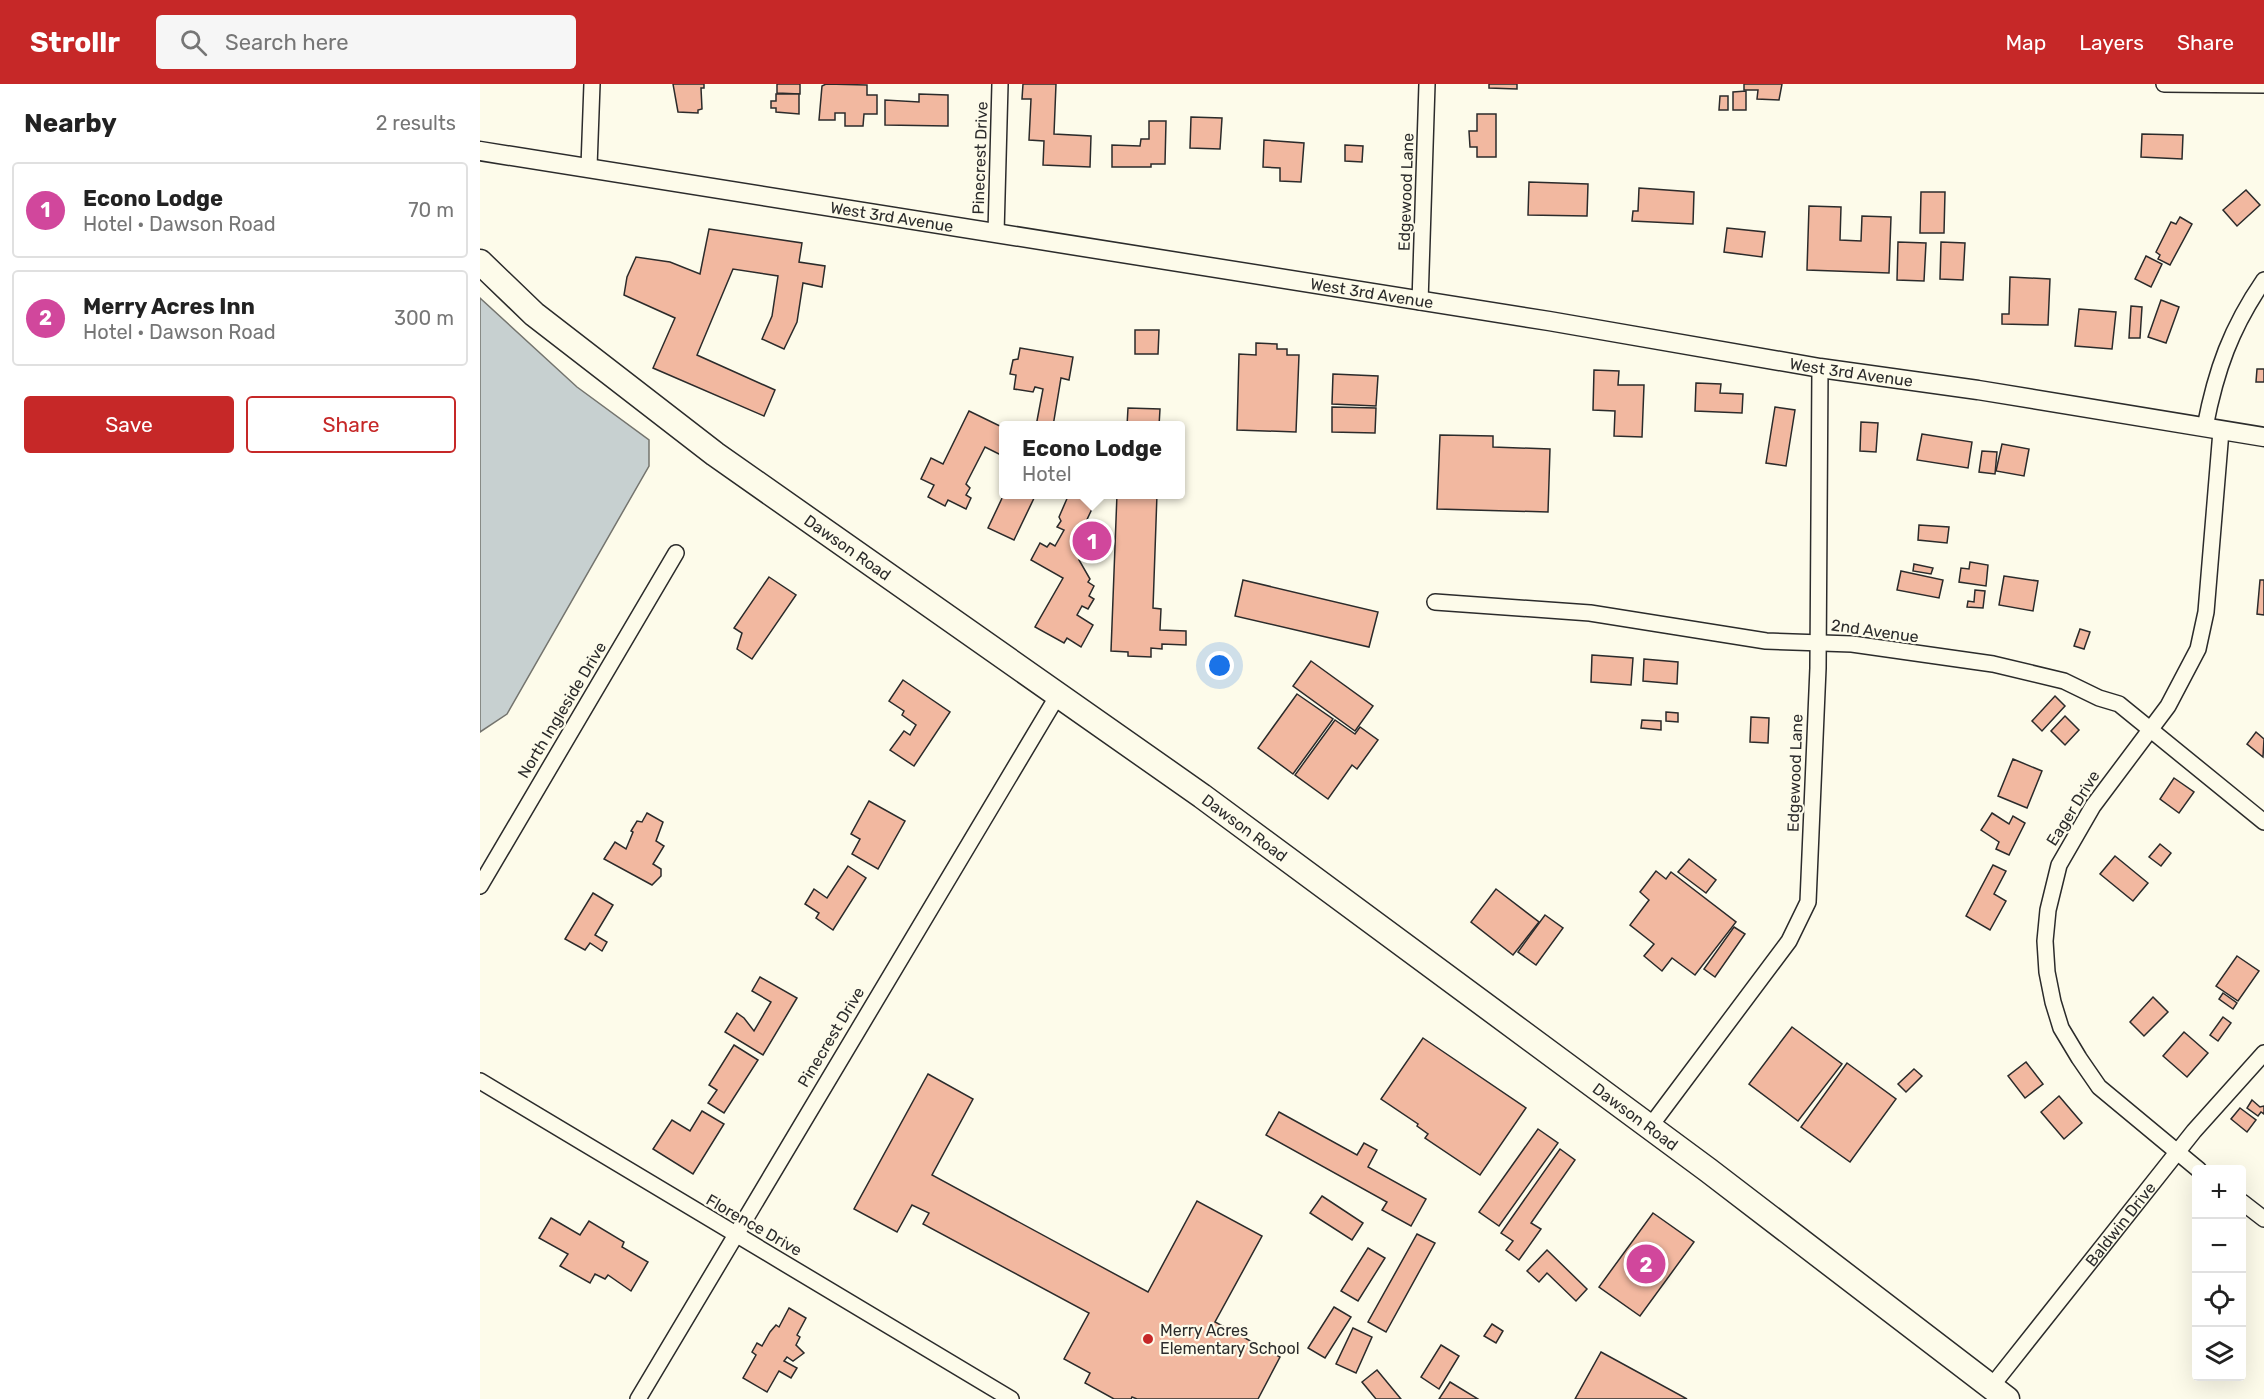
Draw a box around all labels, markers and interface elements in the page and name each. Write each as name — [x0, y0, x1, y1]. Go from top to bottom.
search box — [156, 15, 576, 69]
text: Strollr — [30, 26, 120, 59]
icon: search — [177, 26, 210, 59]
text: Search here — [225, 29, 348, 56]
text: Map — [2005, 30, 2046, 55]
text: Layers — [2079, 30, 2144, 55]
text: Share — [2177, 30, 2234, 55]
street label: Pinecrest Drive — [969, 101, 991, 215]
text: Nearby — [24, 108, 117, 139]
text: 2 results — [376, 111, 456, 135]
street label: Edgewood Lane — [1394, 133, 1418, 251]
text: Econo Lodge — [83, 185, 223, 212]
street label: West 3rd Avenue — [829, 197, 955, 236]
text: 1 — [41, 198, 50, 222]
text: 70 m — [408, 198, 454, 222]
text: Hotel · Dawson Road — [83, 212, 276, 236]
street label: West 3rd Avenue — [1309, 274, 1435, 312]
text: Merry Acres Inn — [83, 293, 255, 320]
text: 2 — [39, 306, 52, 330]
text: 300 m — [394, 306, 454, 330]
text: Hotel · Dawson Road — [83, 320, 276, 344]
street label: West 3rd Avenue — [1788, 353, 1914, 390]
button: Save — [24, 396, 234, 453]
button: Share — [246, 396, 456, 453]
popup — [999, 421, 1185, 499]
text: Econo Lodge — [1022, 435, 1162, 462]
text: Hotel — [1022, 462, 1072, 486]
street label: Dawson Road — [801, 510, 895, 584]
pin: 1 — [1072, 518, 1112, 564]
street label: 2nd Avenue — [1830, 615, 1920, 647]
street label: North Ingleside Drive — [514, 638, 610, 782]
your location — [1205, 651, 1234, 680]
street label: Edgewood Lane — [1783, 714, 1807, 832]
street label: Eager Drive — [2042, 767, 2104, 849]
street label: Dawson Road — [1198, 790, 1291, 865]
street label: Pinecrest Drive — [794, 983, 868, 1090]
street label: Dawson Road — [1589, 1079, 1682, 1154]
map controls — [2192, 1165, 2246, 1381]
button: + — [2192, 1165, 2246, 1219]
street label: Baldwin Drive — [2081, 1178, 2159, 1270]
street label: Florence Drive — [703, 1190, 805, 1260]
button: − — [2192, 1219, 2246, 1273]
pin: 2 — [1626, 1242, 1666, 1286]
button: locate — [2192, 1273, 2246, 1327]
place label: Merry Acres Elementary School — [1160, 1321, 1300, 1358]
button: layers — [2192, 1327, 2246, 1381]
marker: Merry Acres Elementary School — [1141, 1332, 1155, 1346]

